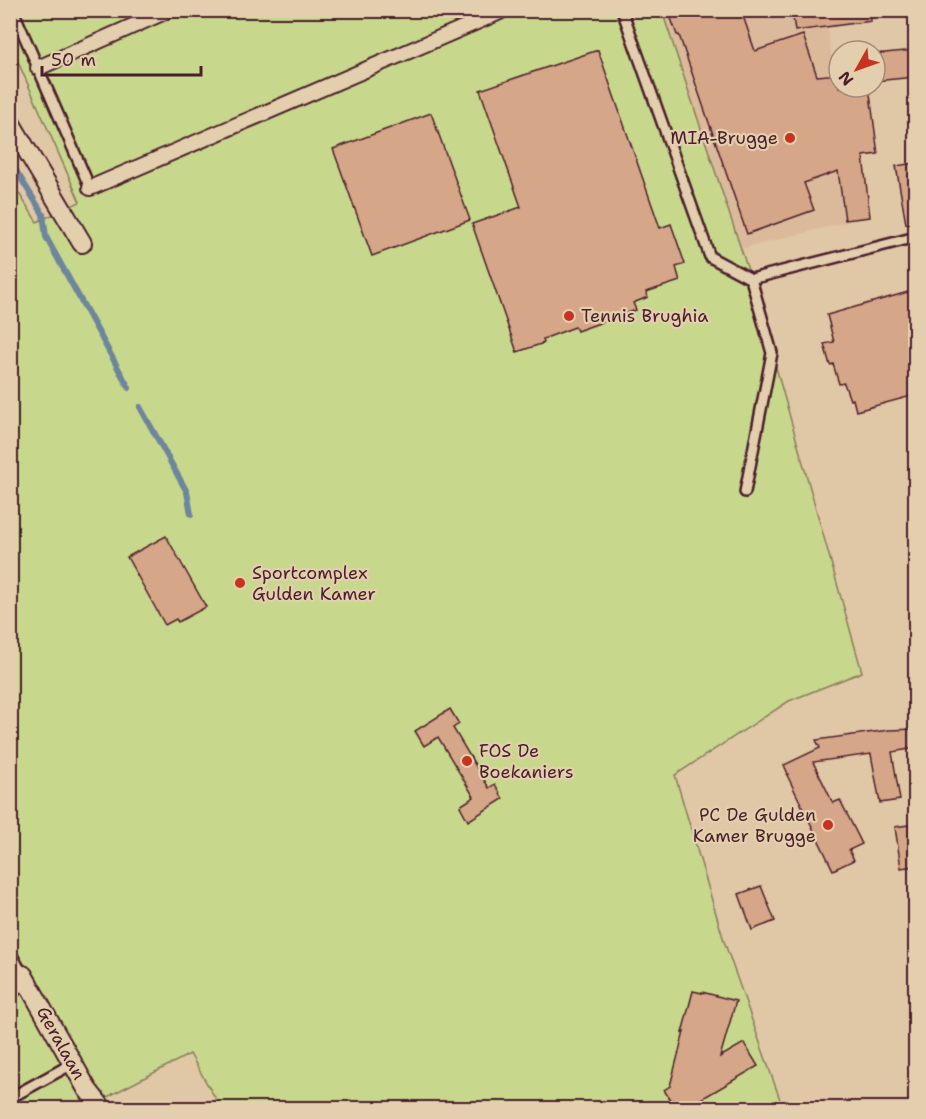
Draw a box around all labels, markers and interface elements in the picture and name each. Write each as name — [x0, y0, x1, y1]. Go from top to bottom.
scale bar — [42, 39, 201, 77]
north arrow — [827, 39, 887, 99]
text: 50 m — [51, 48, 96, 72]
text: N — [834, 67, 858, 90]
place label: MIA-Brugge — [670, 126, 778, 150]
marker: MIA-Brugge — [783, 131, 797, 145]
place label: Tennis Brughia — [581, 304, 708, 328]
marker: Tennis Brughia — [562, 309, 576, 323]
place label: Sportcomplex Gulden Kamer — [252, 561, 376, 606]
marker: Sportcomplex Gulden Kamer — [233, 576, 247, 590]
place label: FOS De Boekaniers — [479, 739, 574, 784]
marker: FOS De Boekaniers — [460, 754, 474, 768]
place label: PC De Gulden Kamer Brugge — [693, 803, 816, 848]
marker: PC De Gulden Kamer Brugge — [821, 818, 835, 832]
street label: Geralaan — [31, 1002, 91, 1084]

